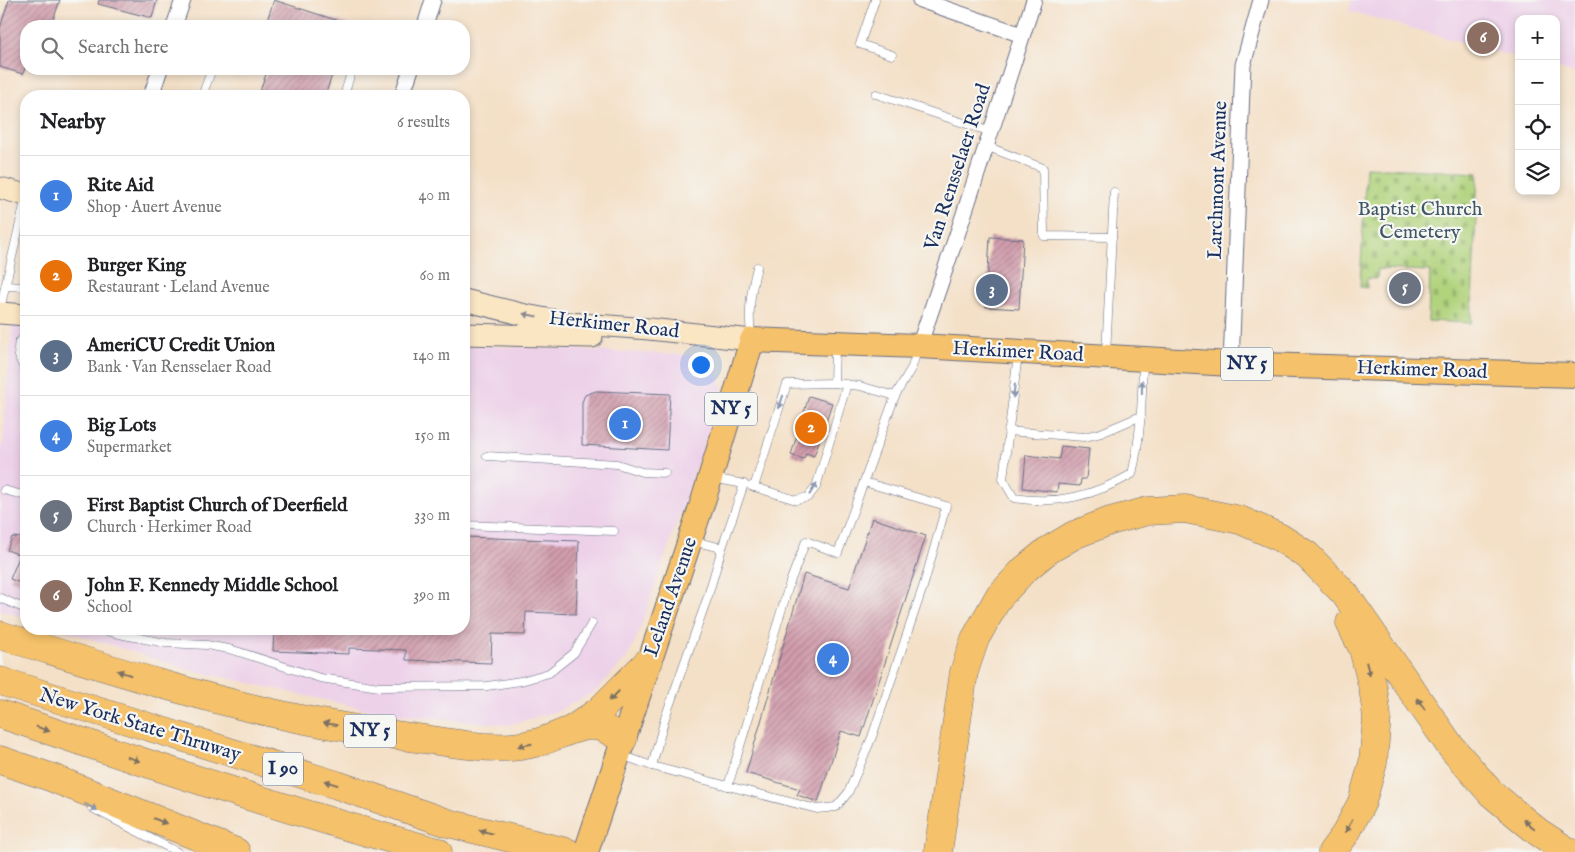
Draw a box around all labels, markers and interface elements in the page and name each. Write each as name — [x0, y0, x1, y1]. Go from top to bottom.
map controls — [1515, 15, 1560, 195]
button: + — [1515, 15, 1560, 60]
pin: 6 — [1467, 19, 1499, 57]
search box — [20, 20, 470, 75]
icon: search — [38, 34, 66, 62]
text: Search here — [78, 36, 169, 60]
button: − — [1515, 60, 1560, 105]
street label: Van Rensselaer Road — [919, 80, 997, 255]
street label: Larchmont Avenue — [1203, 100, 1233, 260]
button: locate — [1515, 105, 1560, 150]
text: Nearby — [40, 109, 105, 136]
text: 6 results — [397, 113, 450, 133]
button: layers — [1515, 150, 1560, 195]
text: Rite Aid — [87, 174, 154, 198]
text: 1 — [53, 186, 59, 206]
text: 40 m — [418, 186, 450, 206]
park label: Baptist Church Cemetery — [1358, 197, 1483, 245]
text: Shop · Auert Avenue — [87, 198, 222, 218]
text: Burger King — [87, 254, 186, 278]
text: 2 — [52, 266, 60, 286]
text: 60 m — [420, 266, 450, 286]
pin: 5 — [1389, 269, 1421, 307]
pin: 3 — [976, 271, 1008, 309]
text: Restaurant · Leland Avenue — [87, 278, 270, 298]
street label: Herkimer Road — [548, 306, 681, 344]
one-way arrow — [521, 311, 537, 319]
text: AmeriCU Credit Union — [87, 334, 275, 358]
street label: Herkimer Road — [952, 336, 1084, 368]
text: 3 — [53, 346, 59, 366]
text: 140 m — [412, 346, 450, 366]
road number: NY 5 — [1221, 348, 1273, 380]
your location — [688, 352, 714, 378]
street label: Herkimer Road — [1356, 355, 1488, 385]
text: Bank · Van Rensselaer Road — [87, 358, 271, 378]
one-way arrow — [1138, 379, 1146, 395]
one-way arrow — [1010, 384, 1018, 400]
road number: NY 5 — [705, 392, 757, 426]
one-way arrow — [777, 395, 785, 410]
pin: 1 — [609, 405, 641, 443]
pin: 2 — [795, 409, 827, 447]
text: Big Lots — [87, 414, 156, 438]
text: 4 — [52, 426, 60, 446]
text: 150 m — [415, 426, 450, 446]
text: Supermarket — [87, 438, 172, 458]
one-way arrow — [809, 483, 818, 496]
text: First Baptist Church of Deerfield — [87, 494, 347, 518]
text: 5 — [53, 506, 59, 526]
text: 330 m — [414, 506, 450, 526]
text: Church · Herkimer Road — [87, 518, 252, 538]
street label: Leland Avenue — [639, 534, 703, 660]
text: John F. Kennedy Middle School — [87, 574, 338, 598]
text: 6 — [53, 586, 59, 606]
text: 390 m — [413, 586, 450, 606]
text: School — [87, 598, 132, 618]
pin: 4 — [817, 640, 849, 678]
one-way arrow — [1365, 662, 1373, 677]
one-way arrow — [116, 668, 131, 676]
street label: New York State Thruway — [36, 682, 244, 768]
one-way arrow — [609, 689, 621, 701]
one-way arrow — [1416, 697, 1426, 711]
road number: NY 5 — [344, 714, 396, 748]
one-way arrow — [322, 720, 337, 728]
one-way arrow — [36, 725, 51, 733]
one-way arrow — [517, 742, 533, 750]
road number: I 90 — [263, 752, 303, 786]
one-way arrow — [126, 755, 141, 763]
one-way arrow — [323, 779, 338, 787]
one-way arrow — [84, 803, 98, 811]
one-way arrow — [153, 817, 168, 825]
one-way arrow — [1345, 819, 1354, 833]
one-way arrow — [1522, 819, 1535, 830]
one-way arrow — [478, 828, 493, 836]

